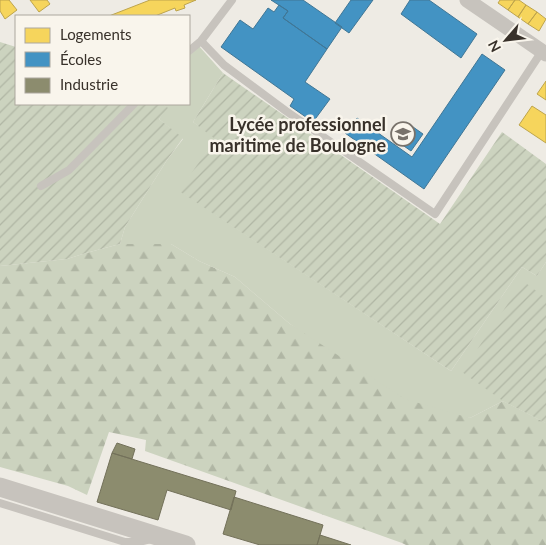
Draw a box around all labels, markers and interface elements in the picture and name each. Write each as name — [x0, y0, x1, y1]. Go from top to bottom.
legend — [15, 15, 190, 105]
north arrow — [481, 15, 531, 65]
text: Logements — [60, 25, 132, 43]
text: N — [484, 38, 504, 55]
text: Écoles — [60, 50, 102, 68]
text: Industrie — [60, 75, 118, 93]
place label: Lycée professionnel maritime de Boulogne — [209, 113, 386, 156]
school or university icon: Lycée professionnel maritime de Boulogne — [390, 121, 416, 147]

